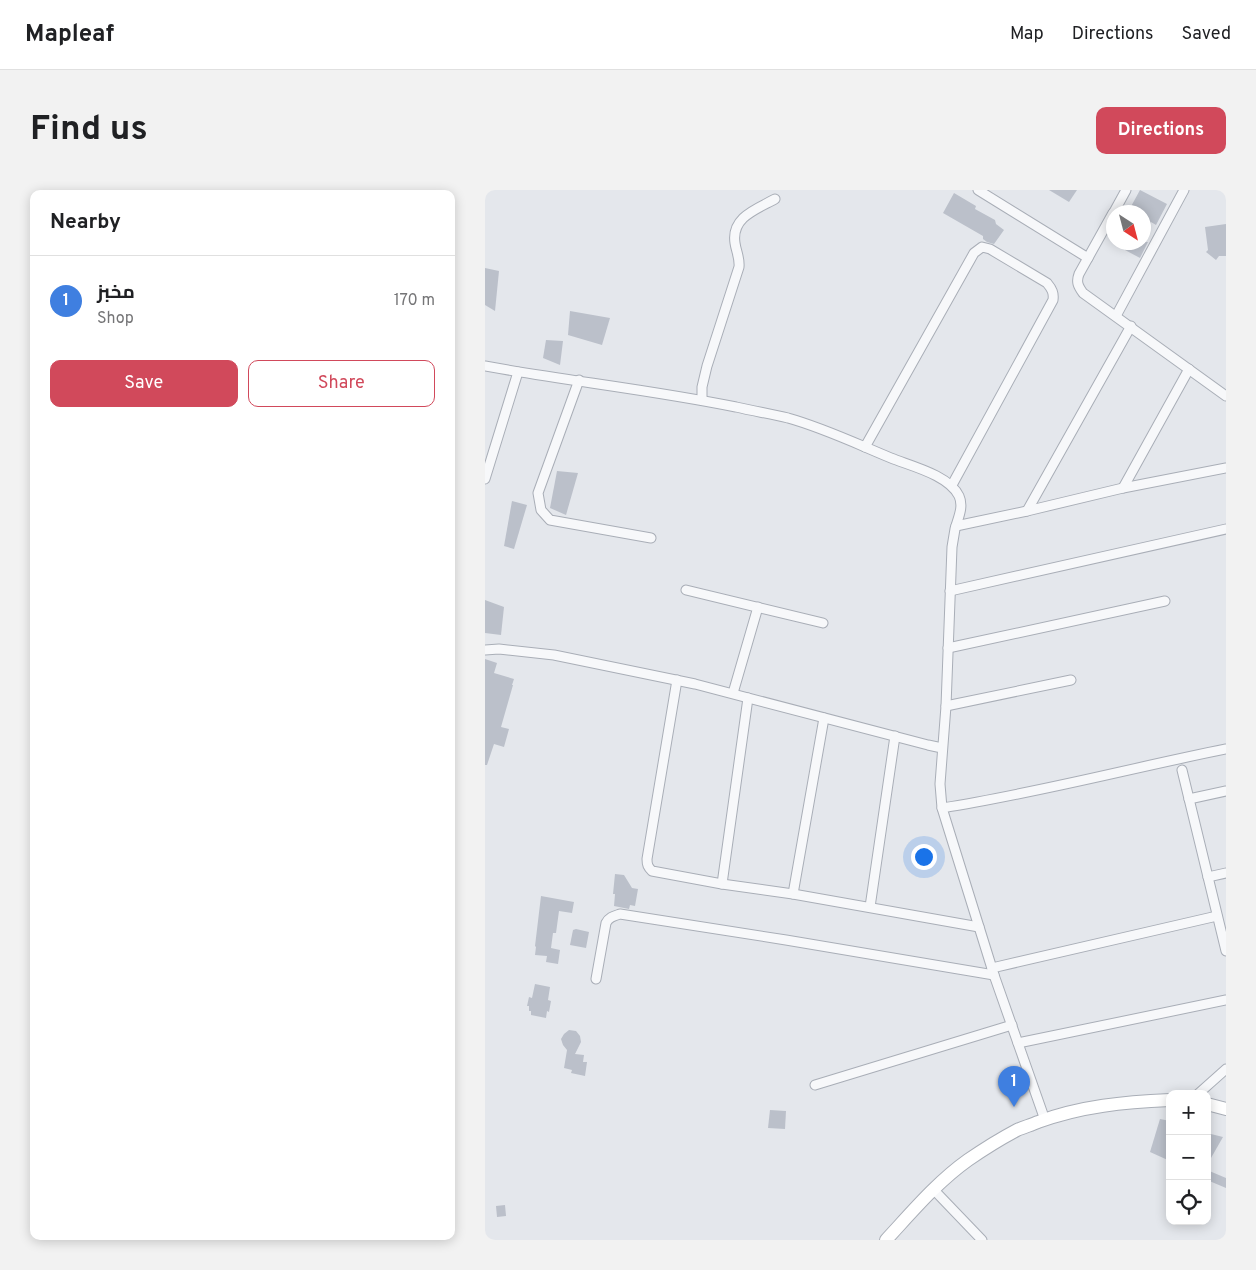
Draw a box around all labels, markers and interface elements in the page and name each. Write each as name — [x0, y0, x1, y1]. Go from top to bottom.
text: Mapleaf — [25, 20, 114, 50]
text: Map — [1010, 23, 1044, 46]
text: Directions — [1072, 23, 1154, 46]
text: Saved — [1182, 23, 1231, 46]
button: Directions — [1096, 107, 1226, 154]
text: Find us — [30, 108, 148, 152]
north arrow — [1106, 205, 1151, 250]
text: Nearby — [50, 209, 121, 236]
text: مخبز — [97, 281, 135, 305]
text: 1 — [63, 291, 69, 311]
text: 170 m — [394, 291, 435, 311]
text: Shop — [97, 309, 134, 329]
button: Save — [50, 360, 238, 407]
button: Share — [248, 360, 435, 407]
your location — [911, 844, 937, 870]
pin: 1 — [998, 1066, 1030, 1107]
map controls — [1166, 1090, 1211, 1225]
button: + — [1166, 1090, 1211, 1135]
button: − — [1166, 1135, 1211, 1180]
button: locate — [1166, 1180, 1211, 1225]

